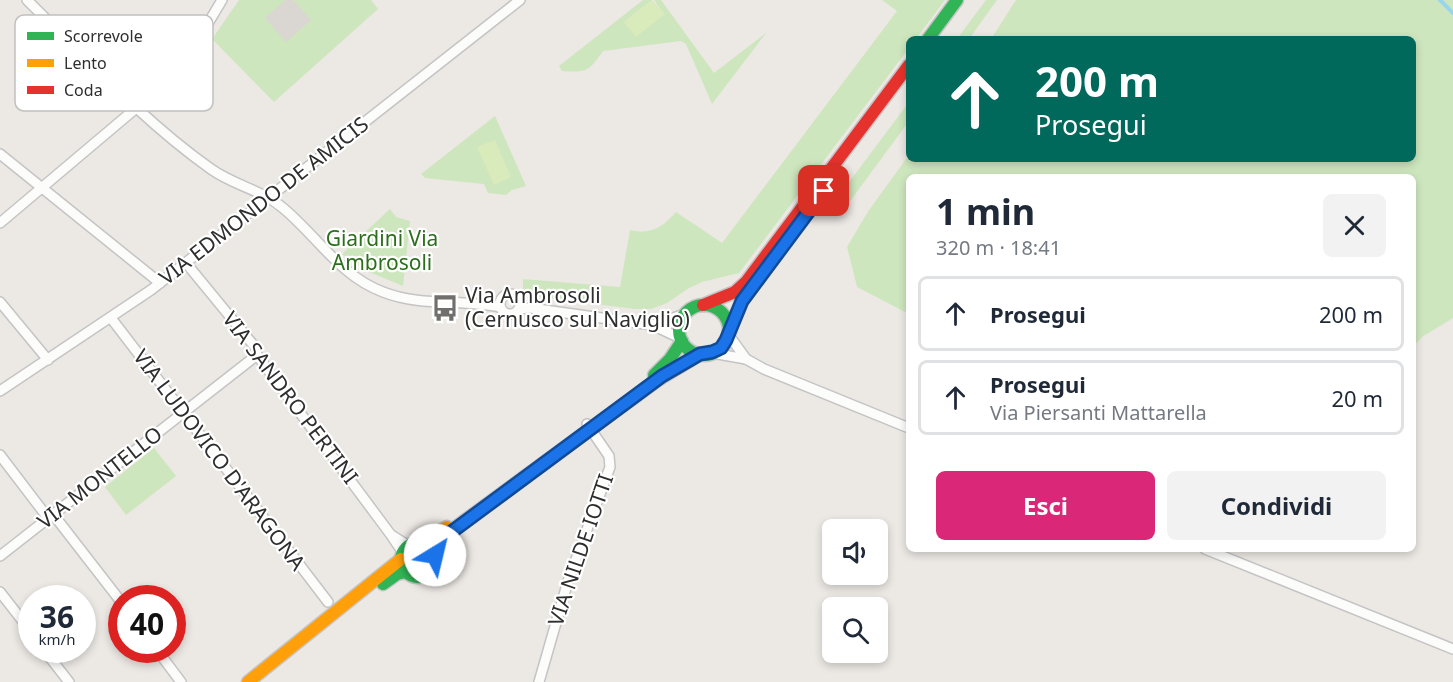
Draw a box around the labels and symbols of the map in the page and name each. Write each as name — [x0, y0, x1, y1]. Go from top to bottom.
legend — [15, 15, 213, 111]
text: Scorrevole — [64, 25, 143, 47]
text: Lento — [64, 52, 107, 74]
text: Coda — [64, 79, 103, 101]
street label: VIA EDMONDO DE AMICIS — [153, 110, 374, 291]
pin — [798, 165, 849, 216]
park label: Giardini Via Ambrosoli — [326, 224, 438, 276]
place label: Via Ambrosoli (Cernusco sul Naviglio) — [465, 281, 690, 333]
bus stop icon: Via Ambrosoli (Cernusco sul Naviglio) — [430, 293, 460, 323]
street label: VIA SANDRO PERTINI — [217, 305, 365, 489]
street label: VIA LUDOVICO D'ARAGONA — [127, 343, 313, 576]
street label: VIA MONTELLO — [31, 420, 168, 535]
street label: VIA NILDE IOTTI — [541, 470, 619, 629]
position arrow — [403, 523, 467, 587]
speed limit sign: 40 — [108, 585, 186, 663]

